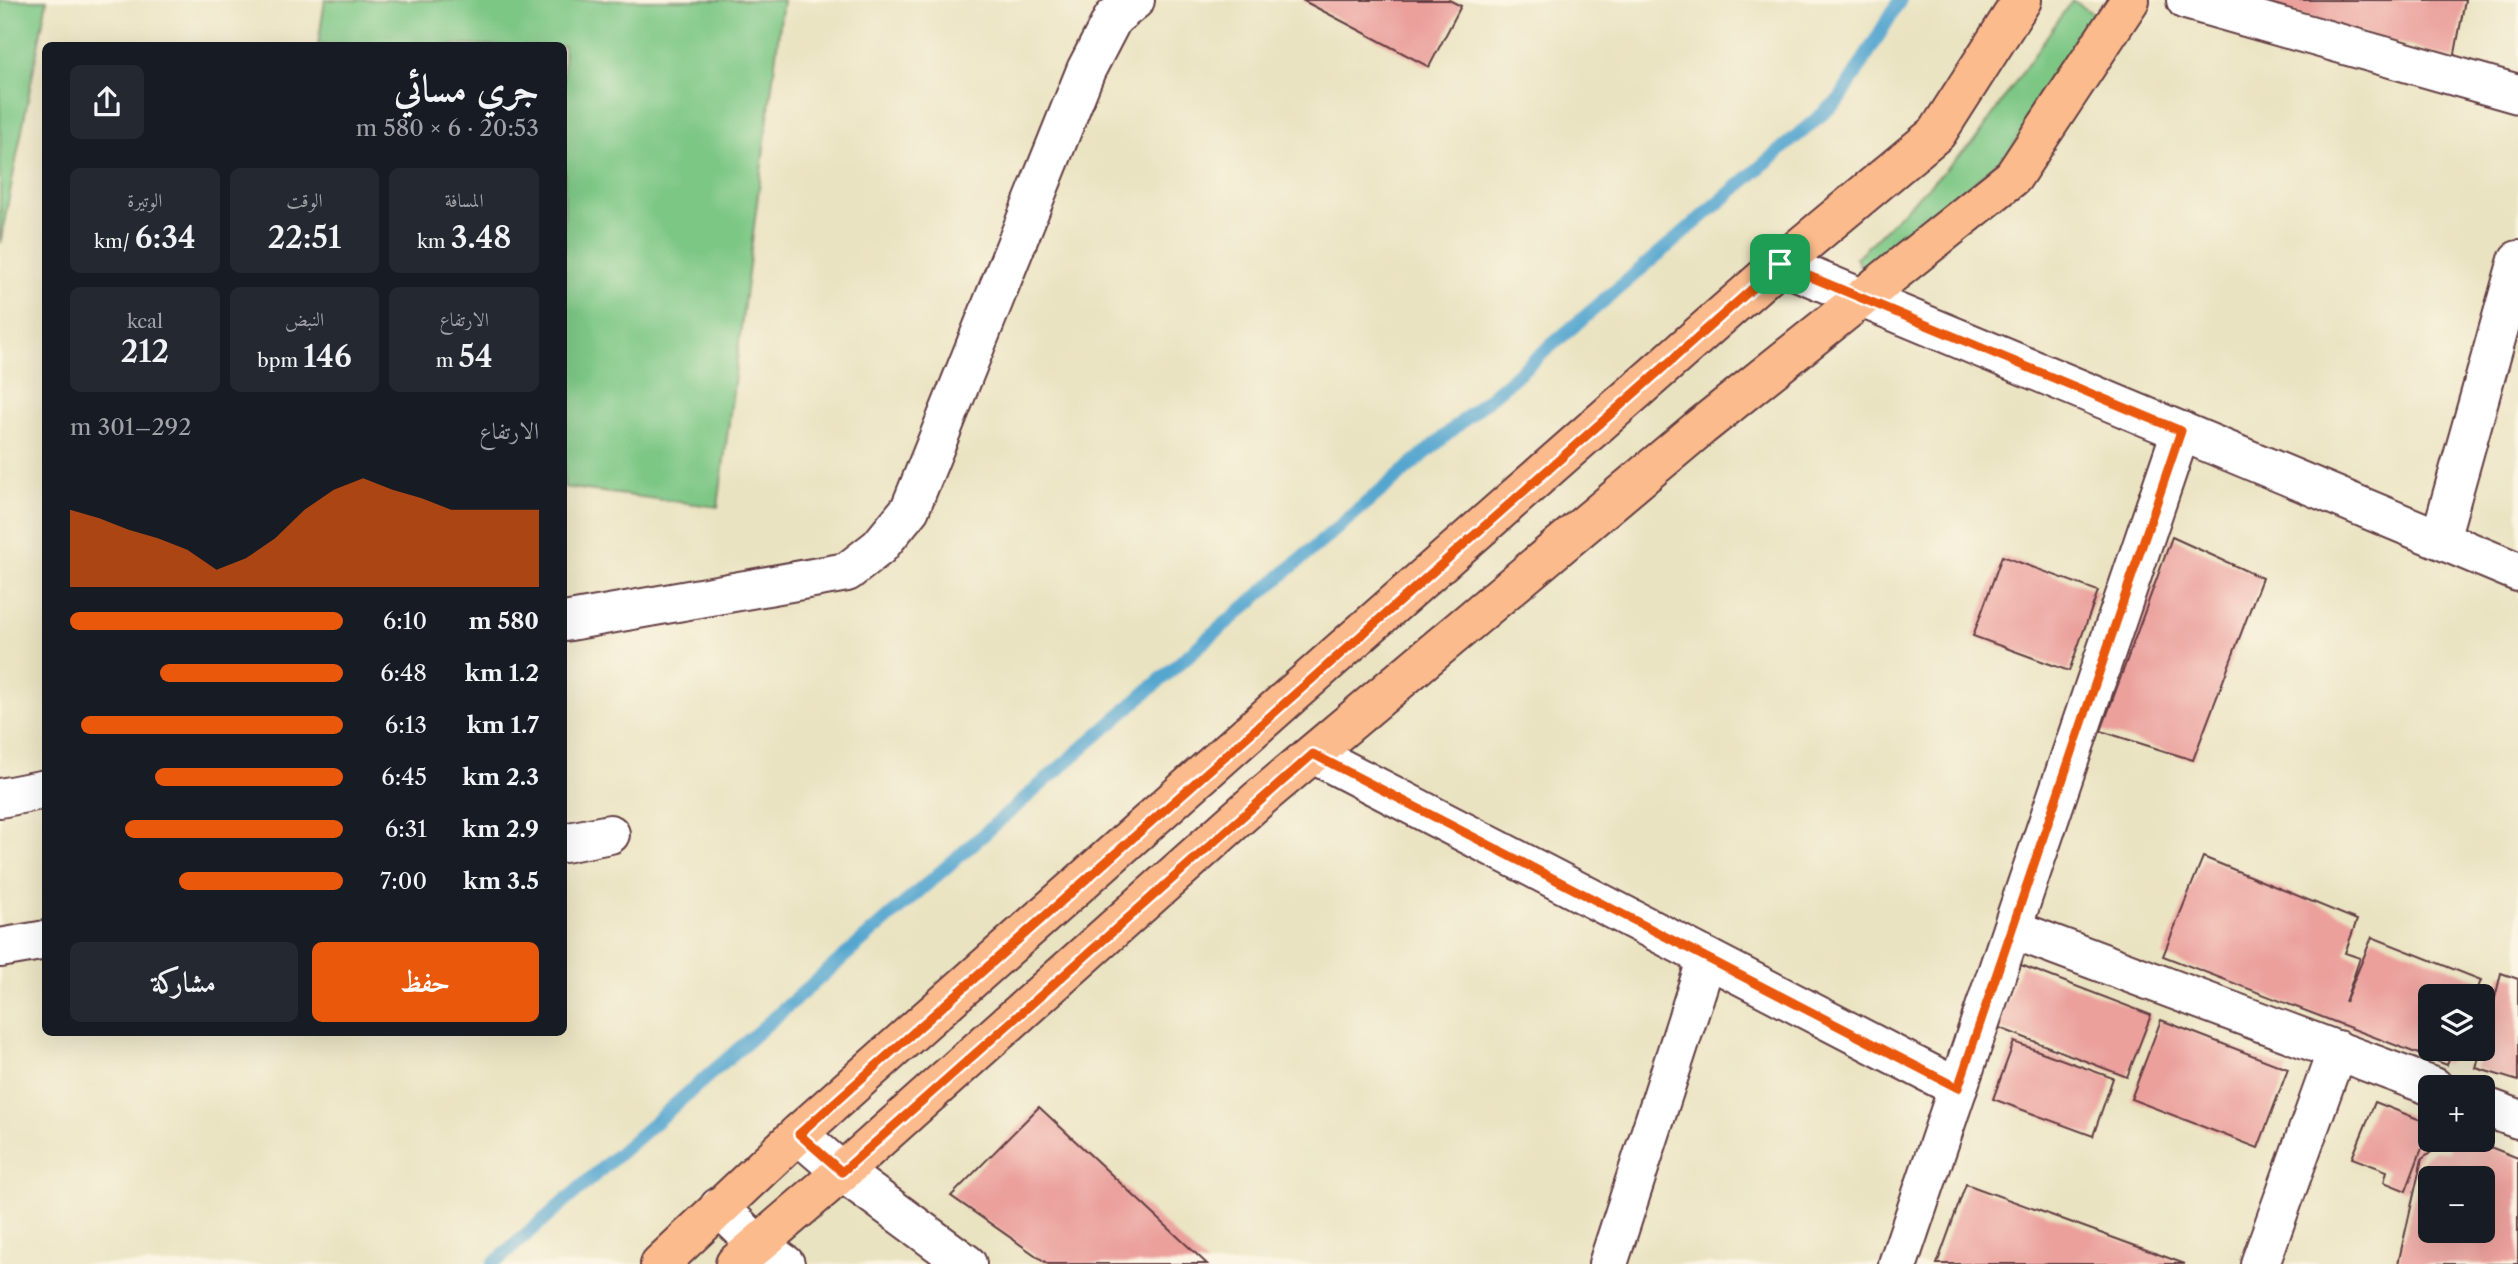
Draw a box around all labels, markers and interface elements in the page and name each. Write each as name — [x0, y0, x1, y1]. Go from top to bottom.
text: جري مسائي — [394, 64, 539, 111]
button: share — [70, 65, 144, 139]
text: 20:53 · 6 × 580 m — [356, 114, 539, 142]
text: الوتيرة — [127, 189, 162, 212]
text: الوقت — [286, 189, 323, 212]
text: المسافة — [445, 189, 484, 212]
text: 6:34 — [135, 219, 196, 256]
text: 22:51 — [268, 219, 341, 256]
text: 3.48 — [451, 219, 511, 256]
text: /km — [94, 230, 135, 253]
text: km — [417, 230, 451, 253]
pin — [1750, 234, 1810, 294]
icon: arrive — [1761, 245, 1799, 283]
text: النبض — [285, 308, 324, 331]
text: الارتفاع — [440, 308, 489, 331]
text: kcal — [127, 310, 163, 333]
text: 212 — [121, 333, 169, 370]
text: 146 — [303, 338, 352, 375]
text: 54 — [459, 338, 493, 375]
text: bpm — [257, 349, 303, 372]
text: m — [436, 349, 459, 372]
text: 292–301 m — [70, 413, 192, 441]
text: الارتفاع — [479, 417, 539, 445]
text: 6:10 — [383, 607, 427, 635]
text: 580 m — [469, 607, 539, 635]
text: 6:48 — [380, 659, 427, 687]
text: 1.2 km — [465, 659, 539, 687]
text: 6:13 — [385, 711, 427, 739]
text: 1.7 km — [467, 711, 539, 739]
text: 6:45 — [381, 763, 427, 791]
text: 2.3 km — [462, 763, 539, 791]
text: 6:31 — [385, 815, 427, 843]
text: 2.9 km — [462, 815, 539, 843]
text: 7:00 — [380, 867, 427, 895]
text: 3.5 km — [463, 867, 539, 895]
button: مشاركة — [70, 942, 298, 1022]
button: حفظ — [312, 942, 539, 1022]
map controls — [2418, 984, 2495, 1243]
button: layers — [2418, 984, 2495, 1061]
button: + — [2418, 1075, 2495, 1152]
button: − — [2418, 1166, 2495, 1243]

